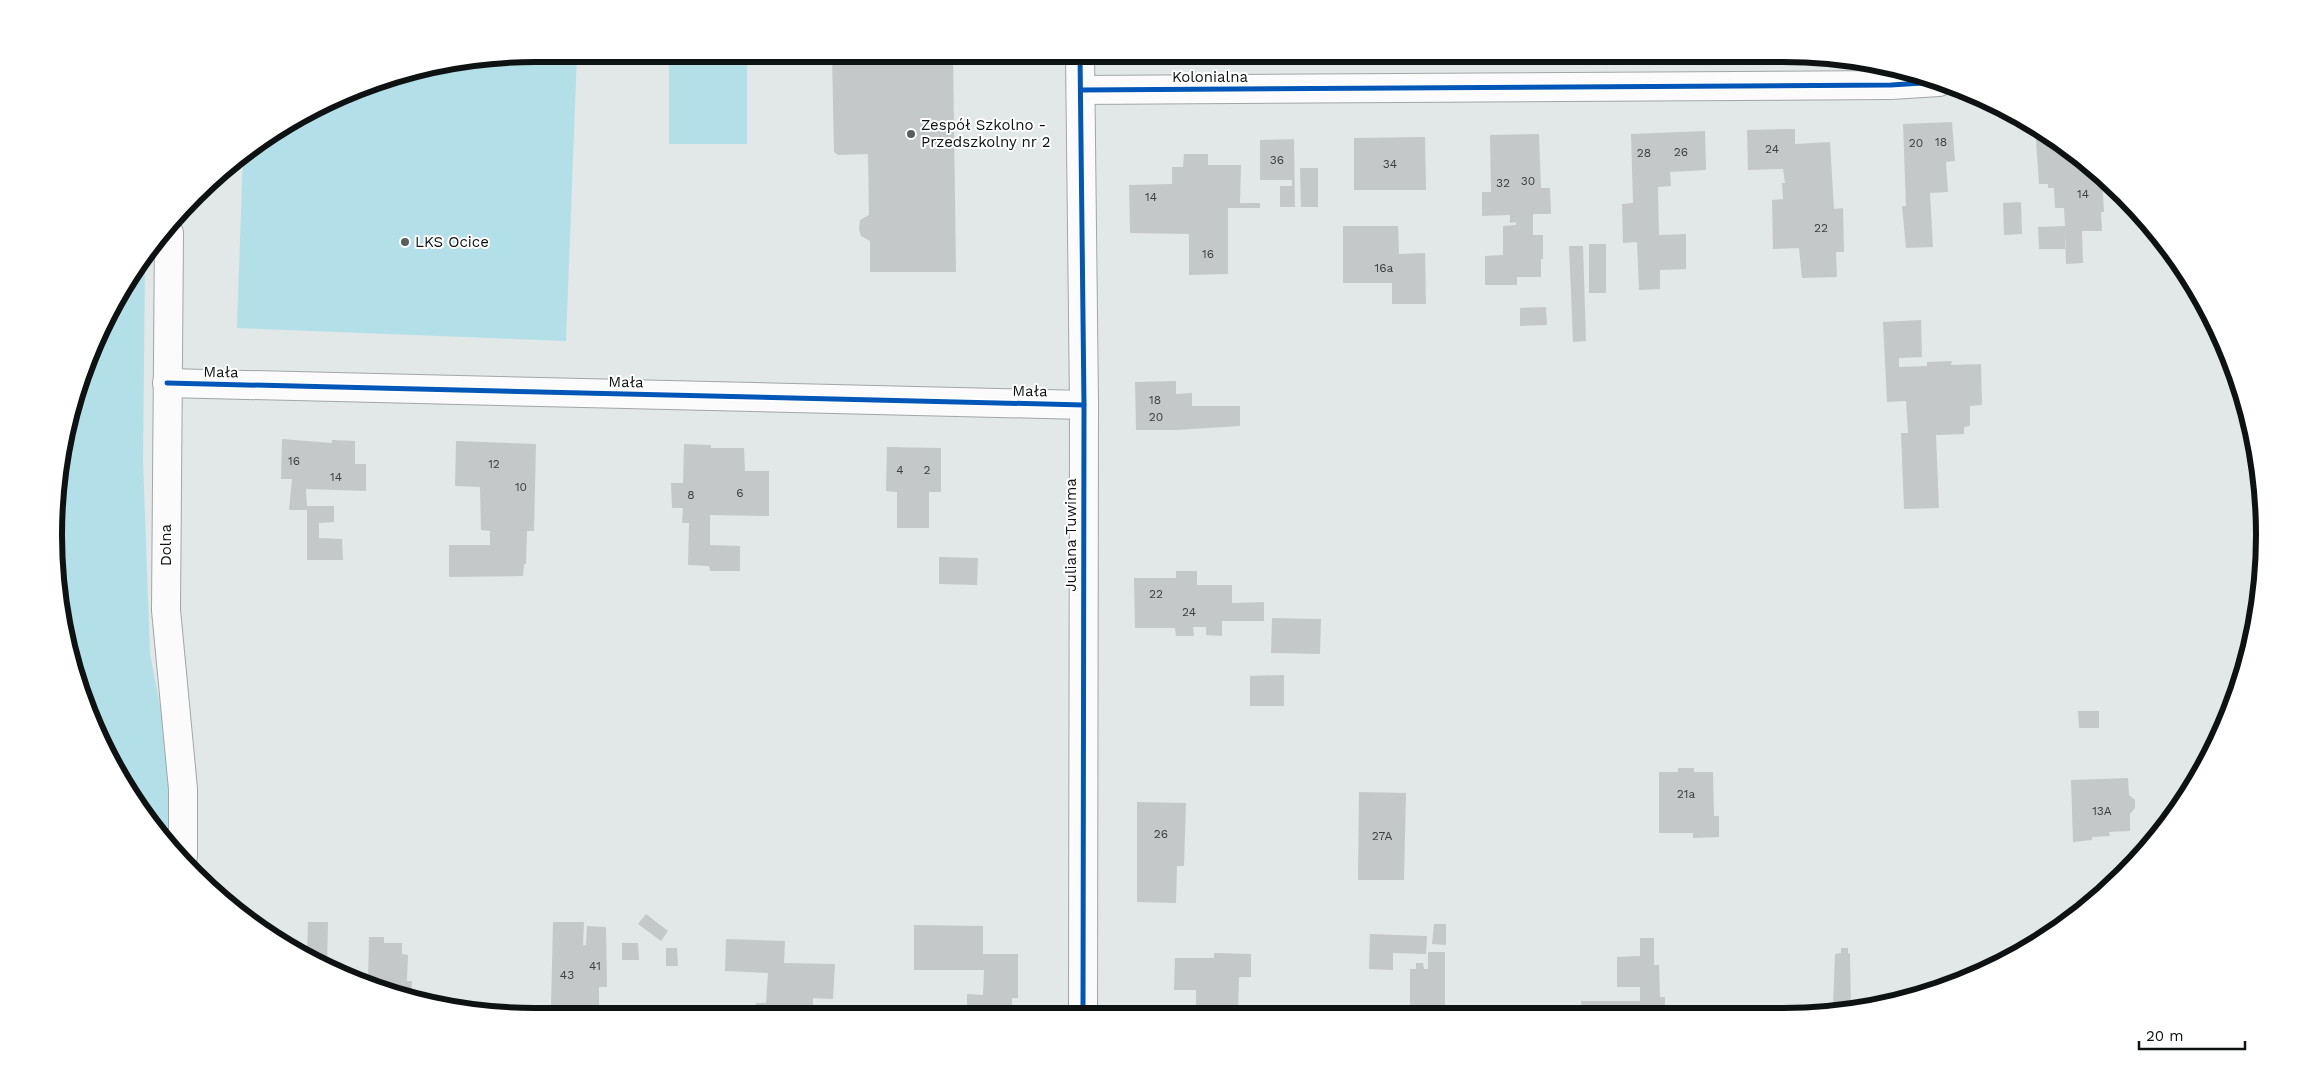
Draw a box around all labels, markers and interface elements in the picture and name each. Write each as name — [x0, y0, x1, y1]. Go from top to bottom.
street label: Kolonialna — [1172, 68, 1248, 86]
place label: Zespół Szkolno - Przedszkolny nr 2 — [921, 116, 1050, 151]
marker: Zespół Szkolno - Przedszkolny nr 2 — [905, 128, 917, 140]
house number: 18 — [1935, 135, 1947, 149]
house number: 20 — [1909, 136, 1923, 150]
house number: 24 — [1765, 142, 1779, 156]
house number: 26 — [1674, 145, 1688, 159]
house number: 28 — [1637, 146, 1651, 160]
house number: 36 — [1270, 153, 1284, 167]
house number: 34 — [1383, 157, 1397, 171]
house number: 30 — [1521, 174, 1535, 188]
house number: 32 — [1496, 176, 1510, 190]
house number: 14 — [2077, 187, 2089, 201]
house number: 14 — [1145, 190, 1157, 204]
house number: 22 — [1814, 221, 1828, 235]
place label: LKS Ocice — [415, 233, 489, 251]
marker: LKS Ocice — [399, 236, 411, 248]
house number: 16 — [1202, 247, 1214, 261]
house number: 16a — [1375, 261, 1394, 275]
street label: Mała — [203, 363, 239, 381]
street label: Mała — [608, 373, 644, 391]
street label: Mała — [1012, 382, 1048, 400]
house number: 18 — [1149, 393, 1161, 407]
house number: 20 — [1149, 410, 1163, 424]
house number: 16 — [288, 454, 300, 468]
house number: 12 — [488, 457, 500, 471]
house number: 4 — [896, 463, 904, 477]
house number: 2 — [924, 463, 931, 477]
house number: 14 — [330, 470, 342, 484]
street label: Juliana Tuwima — [1062, 478, 1080, 592]
house number: 10 — [515, 480, 527, 494]
house number: 6 — [736, 486, 744, 500]
house number: 8 — [687, 488, 695, 502]
street label: Dolna — [157, 523, 175, 566]
house number: 22 — [1149, 587, 1163, 601]
house number: 24 — [1182, 605, 1196, 619]
house number: 21a — [1677, 787, 1695, 801]
house number: 13A — [2092, 804, 2112, 818]
house number: 26 — [1154, 827, 1168, 841]
house number: 27A — [1372, 829, 1392, 843]
house number: 41 — [589, 959, 601, 973]
house number: 43 — [560, 968, 574, 982]
scale bar — [2139, 1018, 2245, 1050]
text: 20 m — [2146, 1027, 2184, 1045]

